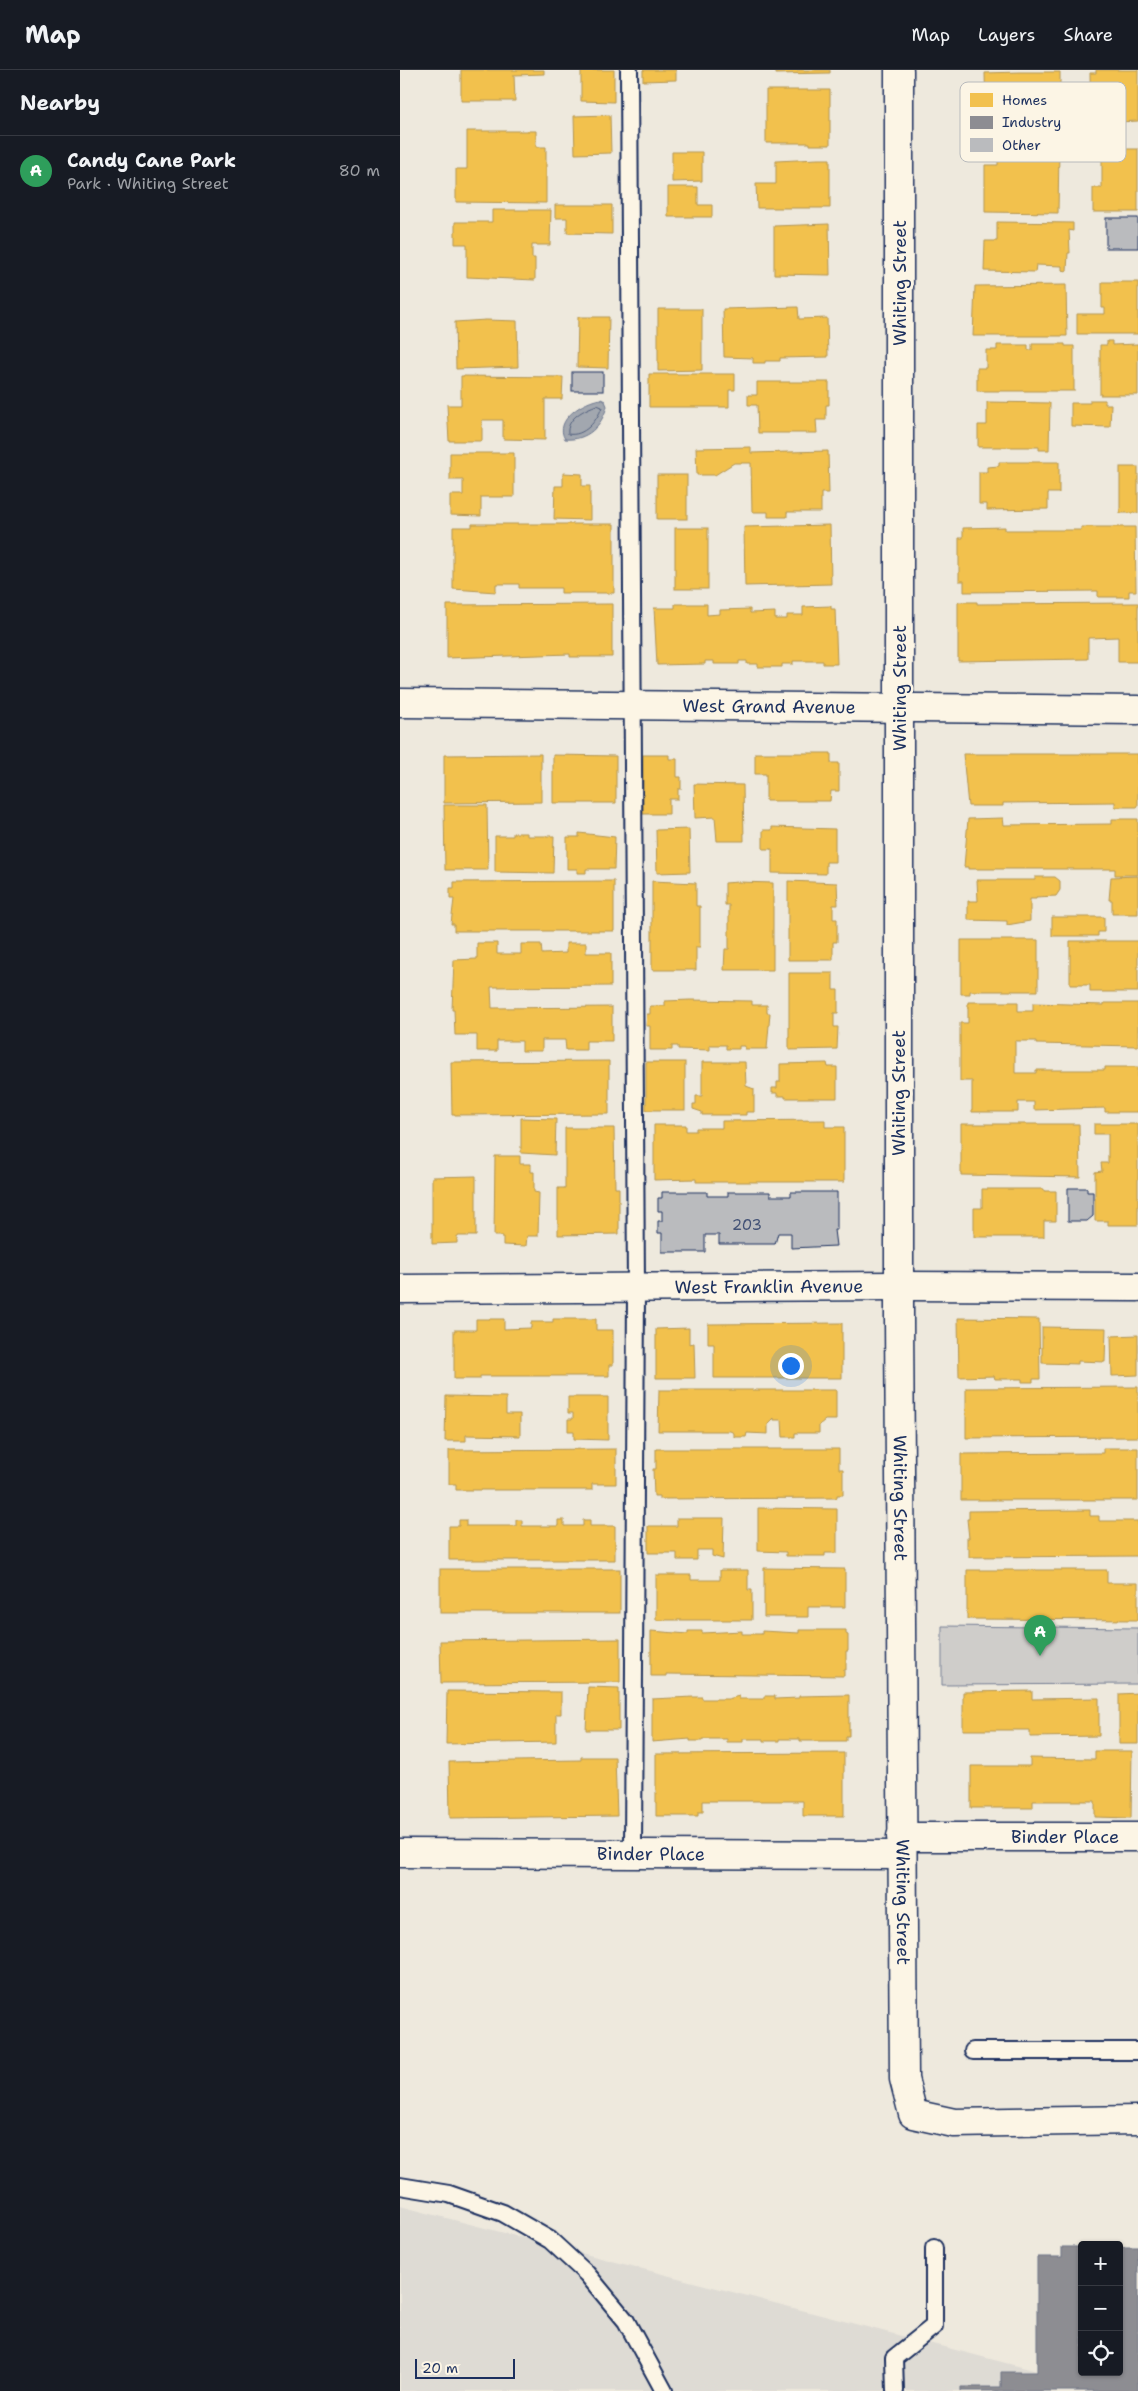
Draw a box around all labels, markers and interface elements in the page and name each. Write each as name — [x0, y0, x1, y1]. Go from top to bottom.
text: Map — [25, 19, 81, 51]
text: Map — [912, 23, 950, 47]
text: Layers — [978, 23, 1035, 47]
text: Share — [1063, 23, 1113, 47]
legend — [960, 82, 1126, 162]
text: Nearby — [20, 89, 100, 117]
text: Homes — [1002, 91, 1047, 109]
text: Industry — [1002, 113, 1061, 131]
text: Other — [1002, 136, 1041, 154]
text: Candy Cane Park — [67, 148, 236, 173]
text: A — [30, 160, 42, 181]
text: 80 m — [339, 160, 380, 181]
text: Park · Whiting Street — [67, 173, 229, 194]
street label: Whiting Street — [888, 220, 912, 346]
street label: Whiting Street — [888, 625, 912, 751]
street label: West Grand Avenue — [682, 694, 856, 719]
street label: Whiting Street — [887, 1030, 911, 1156]
house number: 203 — [732, 1215, 762, 1235]
street label: West Franklin Avenue — [675, 1274, 863, 1299]
your location — [778, 1353, 804, 1379]
street label: Whiting Street — [888, 1435, 913, 1561]
pin: A — [1024, 1615, 1056, 1656]
street label: Binder Place — [1011, 1825, 1119, 1849]
street label: Whiting Street — [890, 1839, 915, 1965]
street label: Binder Place — [597, 1842, 705, 1866]
map controls — [1078, 2241, 1123, 2376]
button: + — [1078, 2241, 1123, 2286]
button: − — [1078, 2286, 1123, 2331]
button: locate — [1078, 2331, 1123, 2376]
scale bar — [415, 2356, 515, 2379]
text: 20 m — [422, 2359, 458, 2377]

